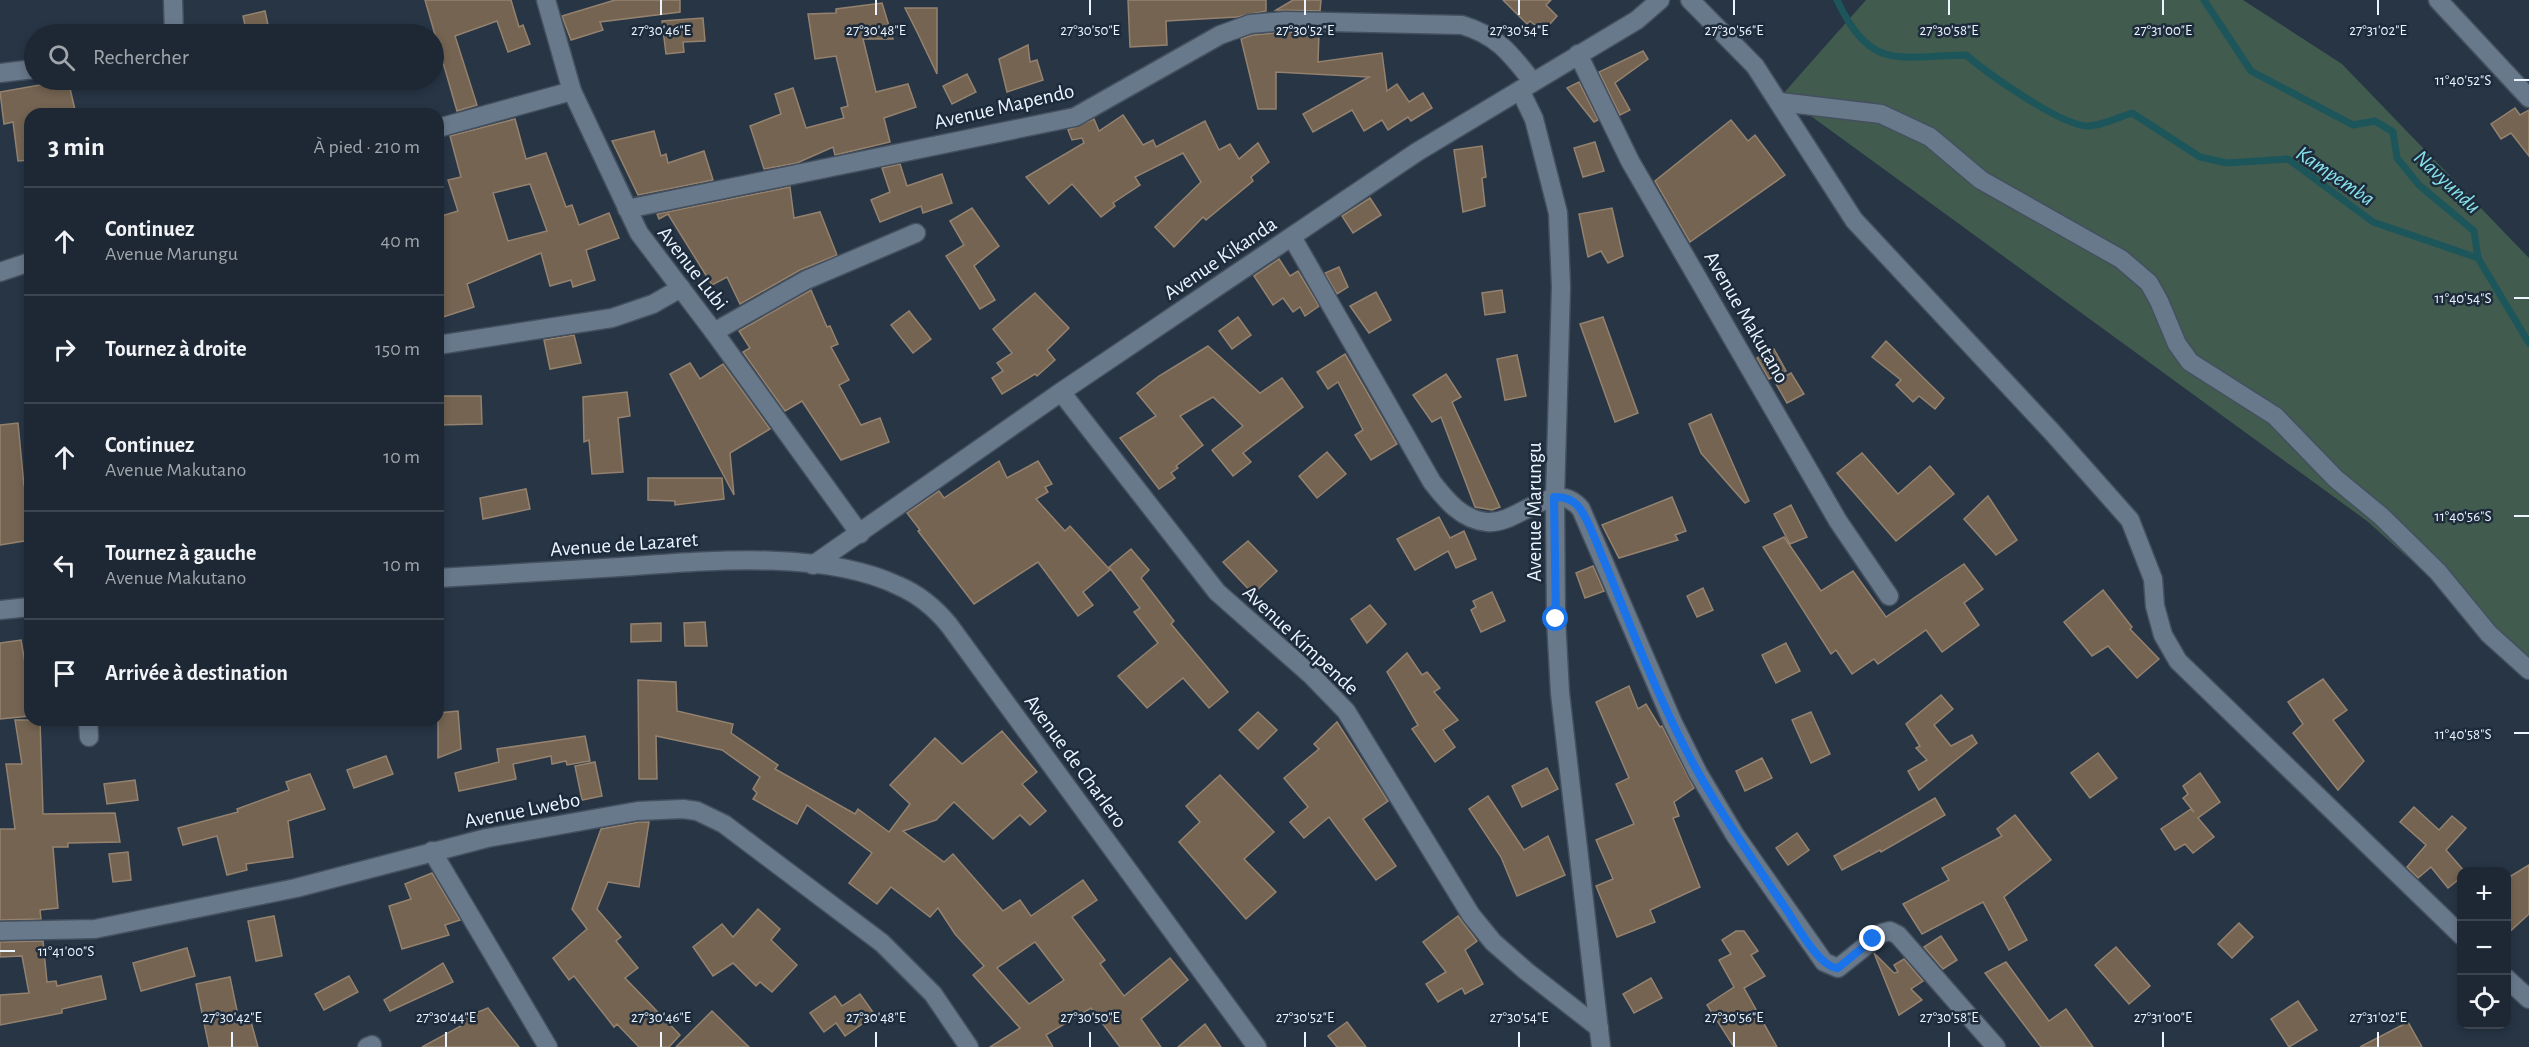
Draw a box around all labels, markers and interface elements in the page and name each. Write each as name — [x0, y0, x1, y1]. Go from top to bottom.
text: 27°30'46"E — [631, 23, 691, 38]
text: 27°30'48"E — [846, 23, 906, 38]
text: 27°30'50"E — [1060, 23, 1120, 38]
text: 27°30'52"E — [1276, 23, 1334, 38]
text: 27°30'54"E — [1490, 23, 1548, 38]
text: 27°30'56"E — [1705, 23, 1763, 38]
text: 27°30'58"E — [1920, 23, 1978, 38]
text: 27°31'00"E — [2134, 23, 2192, 38]
text: 27°31'02"E — [2349, 23, 2407, 38]
search box — [24, 24, 444, 90]
icon: search — [45, 41, 78, 74]
text: Rechercher — [93, 46, 189, 68]
text: 11°40'52"S — [2435, 73, 2491, 88]
street label: Avenue Mapendo — [932, 80, 1076, 133]
text: 3 min — [48, 134, 105, 160]
text: À pied · 210 m — [314, 137, 420, 157]
water label: Kampemba — [2292, 142, 2379, 211]
water label: Navyundu — [2410, 146, 2485, 218]
street label: Avenue Kikanda — [1160, 213, 1281, 304]
text: Continuez — [105, 218, 194, 240]
street label: Avenue Lubi — [654, 222, 732, 314]
icon: ahead — [48, 225, 81, 258]
text: 40 m — [381, 231, 420, 251]
text: Avenue Marungu — [105, 244, 238, 264]
street label: Avenue Makutano — [1700, 248, 1793, 387]
text: 11°40'54"S — [2434, 291, 2492, 306]
icon: right — [48, 333, 81, 366]
text: Tournez à droite — [105, 338, 247, 360]
text: 150 m — [375, 339, 420, 359]
text: Continuez — [105, 434, 194, 456]
icon: ahead — [48, 441, 81, 474]
street label: Avenue Marungu — [1524, 442, 1545, 582]
text: 10 m — [383, 447, 420, 467]
text: Avenue Makutano — [105, 460, 246, 480]
text: 11°40'56"S — [2435, 509, 2491, 524]
street label: Avenue de Lazaret — [549, 529, 699, 560]
text: Tournez à gauche — [105, 542, 256, 564]
icon: left — [48, 549, 81, 582]
text: 10 m — [383, 555, 420, 575]
text: Avenue Makutano — [105, 568, 246, 588]
street label: Avenue Kimpende — [1239, 582, 1363, 699]
route start — [1542, 605, 1568, 631]
icon: arrive — [48, 657, 81, 690]
text: Arrivée à destination — [105, 662, 288, 684]
street label: Avenue de Charlero — [1020, 691, 1131, 832]
text: 11°40'58"S — [2434, 727, 2492, 742]
street label: Avenue Lwebo — [462, 789, 582, 832]
map controls — [2457, 867, 2511, 1029]
button: + — [2457, 867, 2511, 921]
button: − — [2457, 921, 2511, 975]
route end — [1859, 925, 1885, 951]
text: 11°41'00"S — [38, 944, 94, 959]
button: locate — [2457, 975, 2511, 1029]
text: 27°30'42"E — [202, 1010, 262, 1025]
text: 27°30'44"E — [416, 1010, 476, 1025]
text: 27°30'46"E — [631, 1010, 691, 1025]
text: 27°30'48"E — [846, 1010, 906, 1025]
text: 27°30'50"E — [1060, 1010, 1120, 1025]
text: 27°30'52"E — [1276, 1010, 1334, 1025]
text: 27°30'54"E — [1490, 1010, 1548, 1025]
text: 27°30'56"E — [1705, 1010, 1763, 1025]
text: 27°30'58"E — [1920, 1010, 1978, 1025]
text: 27°31'00"E — [2134, 1010, 2192, 1025]
text: 27°31'02"E — [2349, 1010, 2407, 1025]

